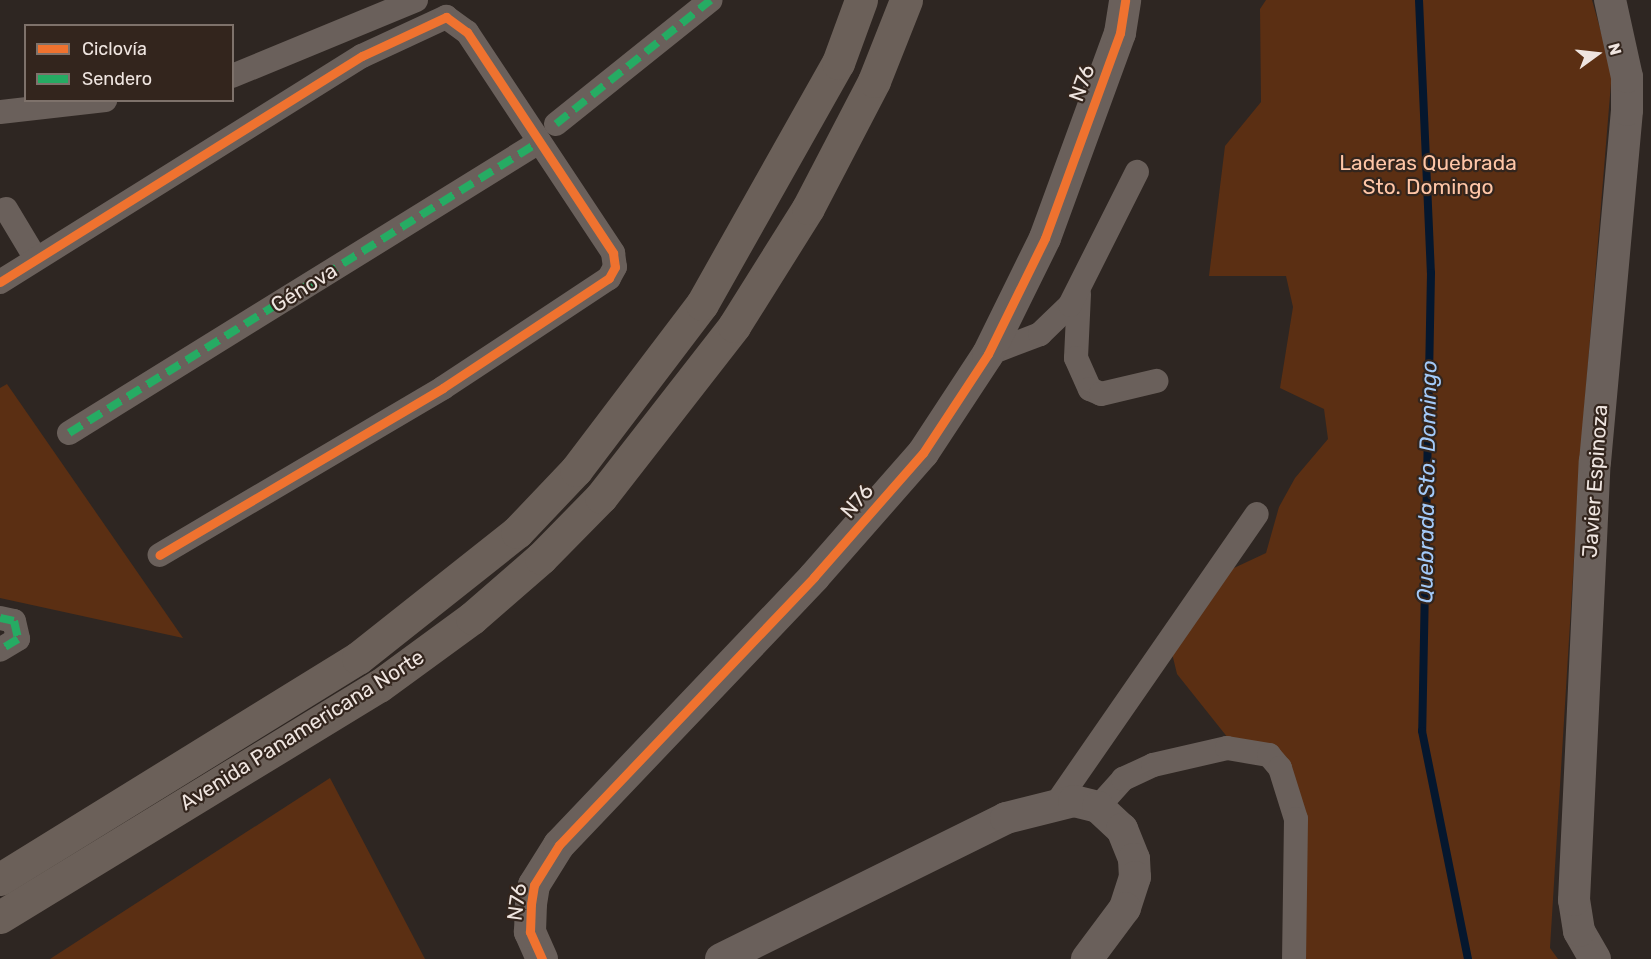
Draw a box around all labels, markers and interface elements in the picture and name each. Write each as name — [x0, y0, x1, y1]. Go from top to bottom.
legend — [24, 24, 234, 102]
north arrow — [1567, 24, 1627, 84]
text: Ciclovía — [82, 38, 147, 60]
text: N — [1604, 41, 1626, 57]
street label: N76 — [1064, 61, 1100, 105]
text: Sendero — [82, 68, 152, 90]
park label: Laderas Quebrada Sto. Domingo — [1339, 150, 1517, 200]
street label: Génova — [266, 258, 342, 318]
water label: Quebrada Sto. Domingo — [1412, 360, 1442, 604]
street label: Javier Espinoza — [1577, 403, 1613, 559]
street label: N76 — [835, 479, 879, 523]
street label: Avenida Panamericana Norte — [175, 644, 429, 816]
street label: N76 — [502, 882, 532, 922]

